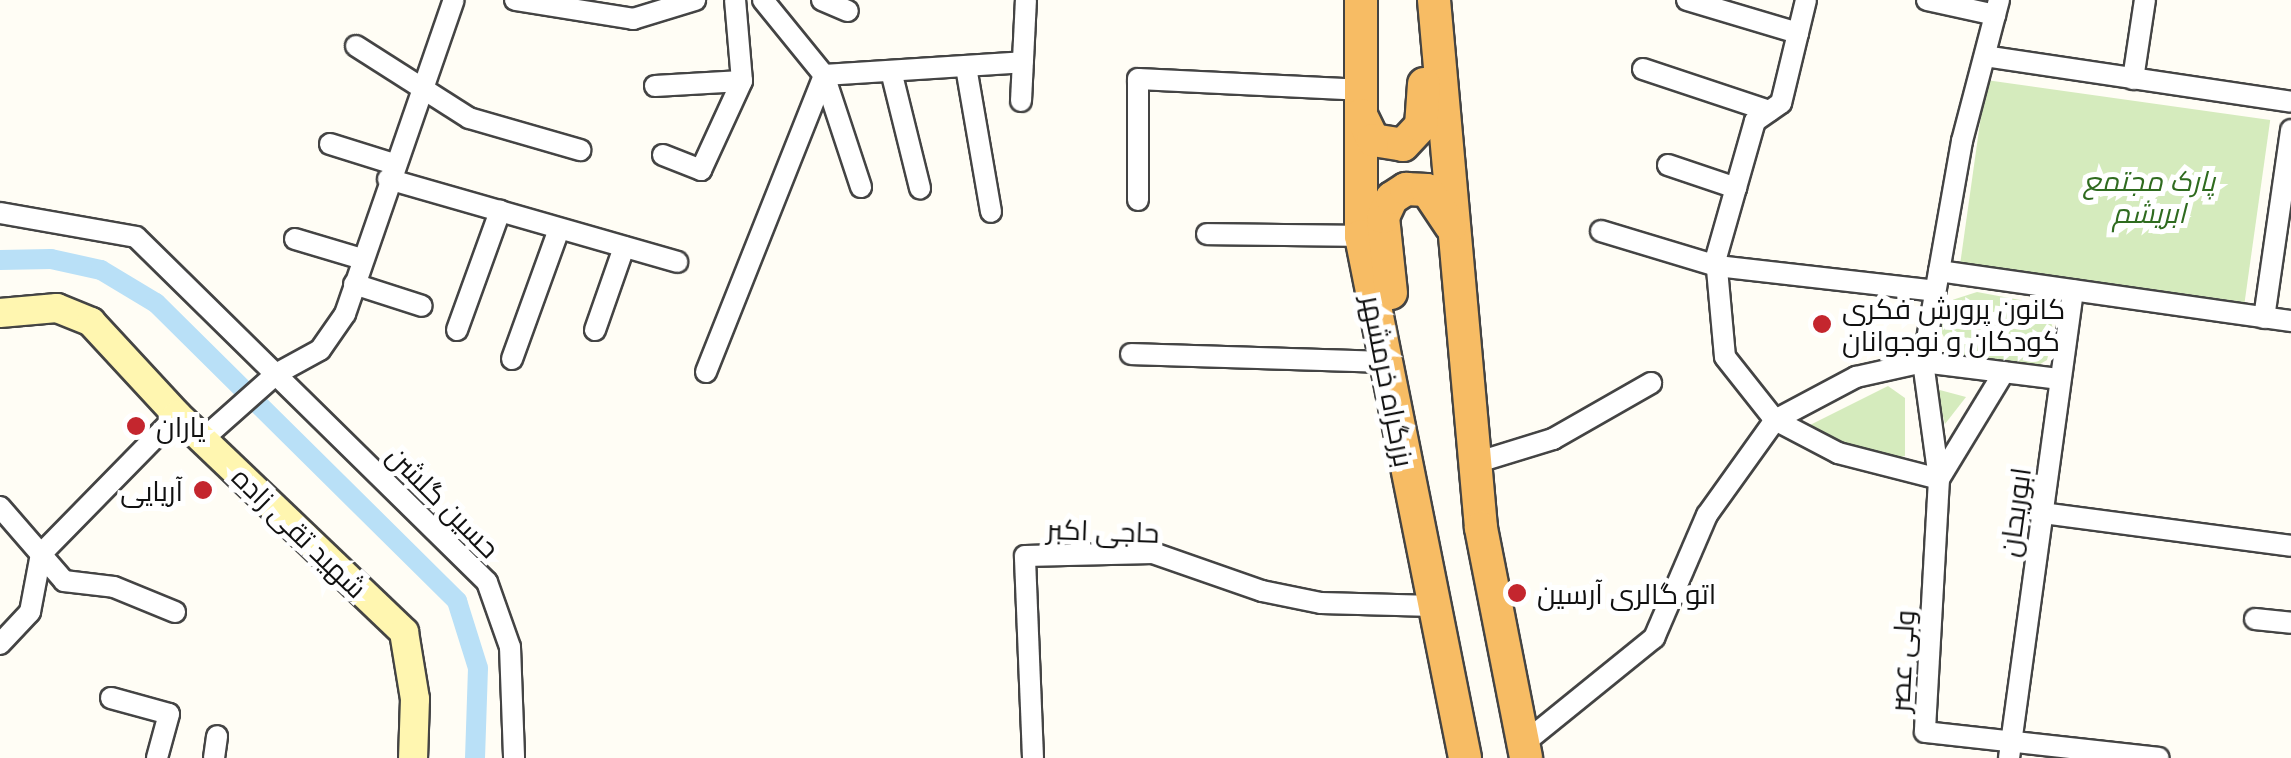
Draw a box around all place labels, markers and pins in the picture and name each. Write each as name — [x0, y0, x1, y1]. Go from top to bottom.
place label: کانون پرورش فکری کودکان و نوجوانان — [1842, 291, 2065, 357]
marker: کانون پرورش فکری کودکان و نوجوانان — [1811, 313, 1833, 335]
place label: یاران — [156, 409, 205, 443]
marker: یاران — [125, 415, 147, 437]
place label: آریایی — [120, 473, 183, 507]
marker: آریایی — [192, 479, 214, 501]
place label: اتو گالری آرسین — [1537, 576, 1716, 610]
marker: اتو گالری آرسین — [1506, 582, 1528, 604]

